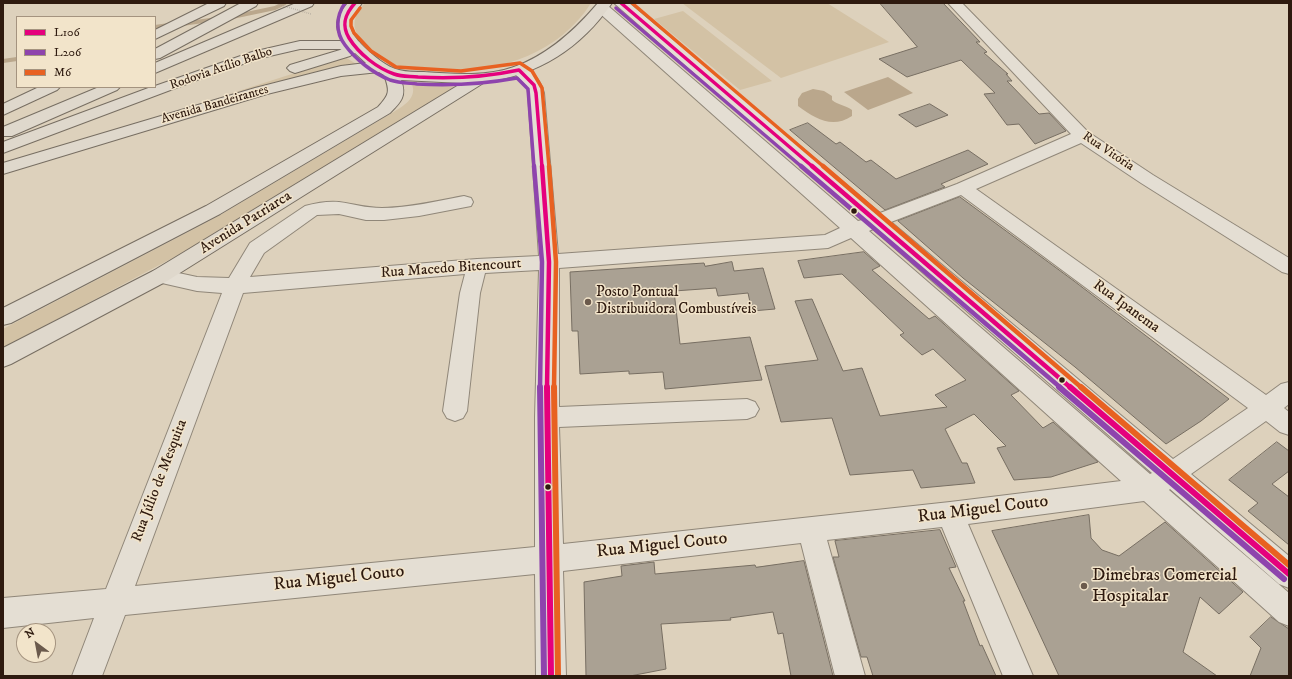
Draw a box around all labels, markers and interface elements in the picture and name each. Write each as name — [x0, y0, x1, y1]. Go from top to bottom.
legend — [16, 16, 156, 88]
text: L106 — [54, 25, 80, 40]
street label: Rodovia Atílio Balbo — [168, 44, 274, 94]
text: L206 — [54, 45, 81, 60]
text: M6 — [54, 65, 71, 80]
street label: Avenida Bandeirantes — [160, 82, 270, 128]
street label: Rua Vitória — [1079, 129, 1137, 175]
street label: Avenida Patriarca — [197, 188, 295, 258]
unlabelled marker — [849, 206, 859, 216]
street label: Rua Macedo Bitencourt — [380, 255, 522, 283]
street label: Rua Ipanema — [1089, 277, 1163, 337]
place label: Posto Pontual Distribuidora Combustíveis — [596, 284, 756, 319]
marker: Posto Pontual Distribuidora Combustíveis — [583, 297, 593, 307]
unlabelled marker — [1057, 375, 1067, 385]
street label: Rua Júlio de Mesquita — [128, 417, 192, 545]
unlabelled marker — [543, 482, 553, 492]
street label: Rua Miguel Couto — [916, 491, 1050, 529]
street label: Rua Miguel Couto — [596, 528, 728, 564]
street label: Rua Miguel Couto — [273, 561, 405, 597]
place label: Dimebras Comercial Hospitalar — [1092, 565, 1237, 608]
marker: Dimebras Comercial Hospitalar — [1079, 581, 1089, 591]
north arrow — [16, 623, 56, 663]
text: N — [23, 625, 38, 642]

